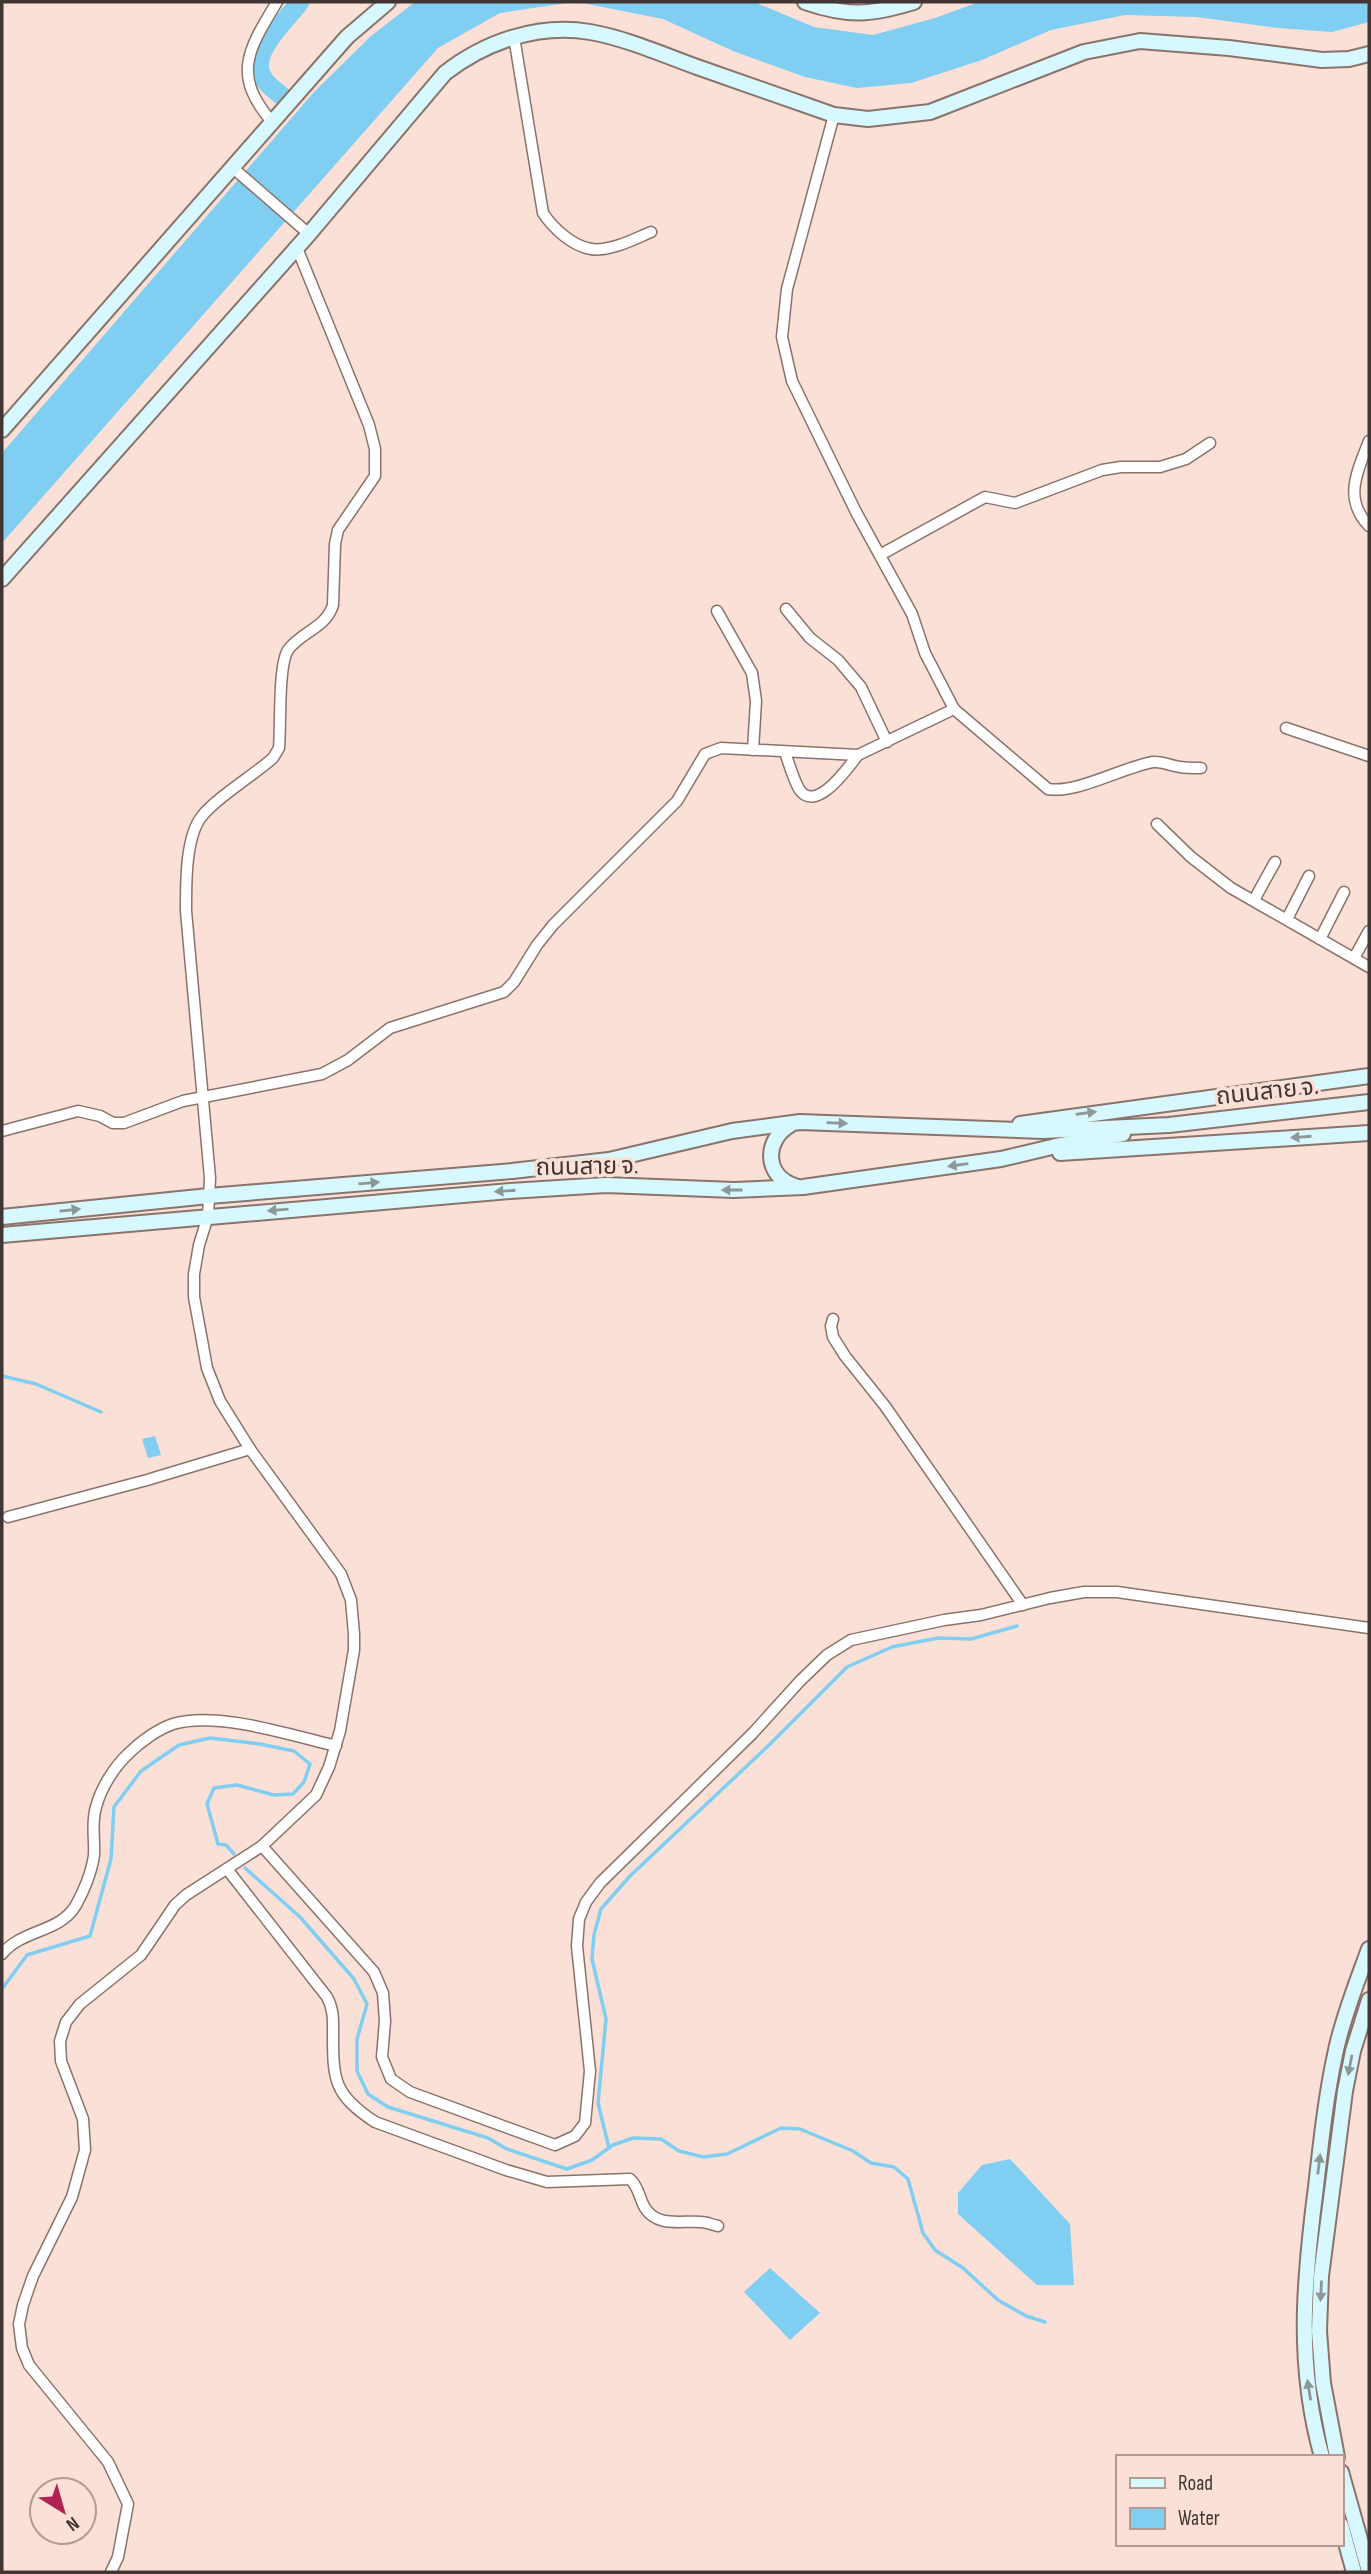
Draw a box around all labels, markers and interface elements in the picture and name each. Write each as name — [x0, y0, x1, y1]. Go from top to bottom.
street label: ถนนสาย จ. — [1214, 1072, 1320, 1111]
one-way arrow — [1075, 1108, 1097, 1119]
one-way arrow — [826, 1118, 848, 1129]
one-way arrow — [1290, 1131, 1312, 1142]
street label: ถนนสาย จ. — [535, 1151, 639, 1182]
one-way arrow — [947, 1160, 969, 1171]
one-way arrow — [359, 1177, 381, 1188]
one-way arrow — [721, 1184, 743, 1196]
one-way arrow — [494, 1186, 516, 1197]
one-way arrow — [59, 1204, 81, 1215]
one-way arrow — [267, 1205, 289, 1216]
one-way arrow — [1344, 2054, 1355, 2076]
one-way arrow — [1313, 2152, 1324, 2174]
one-way arrow — [1315, 2280, 1326, 2302]
one-way arrow — [1303, 2379, 1314, 2401]
legend — [1116, 2455, 1343, 2546]
text: Road — [1178, 2471, 1213, 2496]
north arrow — [28, 2476, 98, 2546]
text: Water — [1178, 2506, 1220, 2531]
text: N — [61, 2511, 83, 2536]

